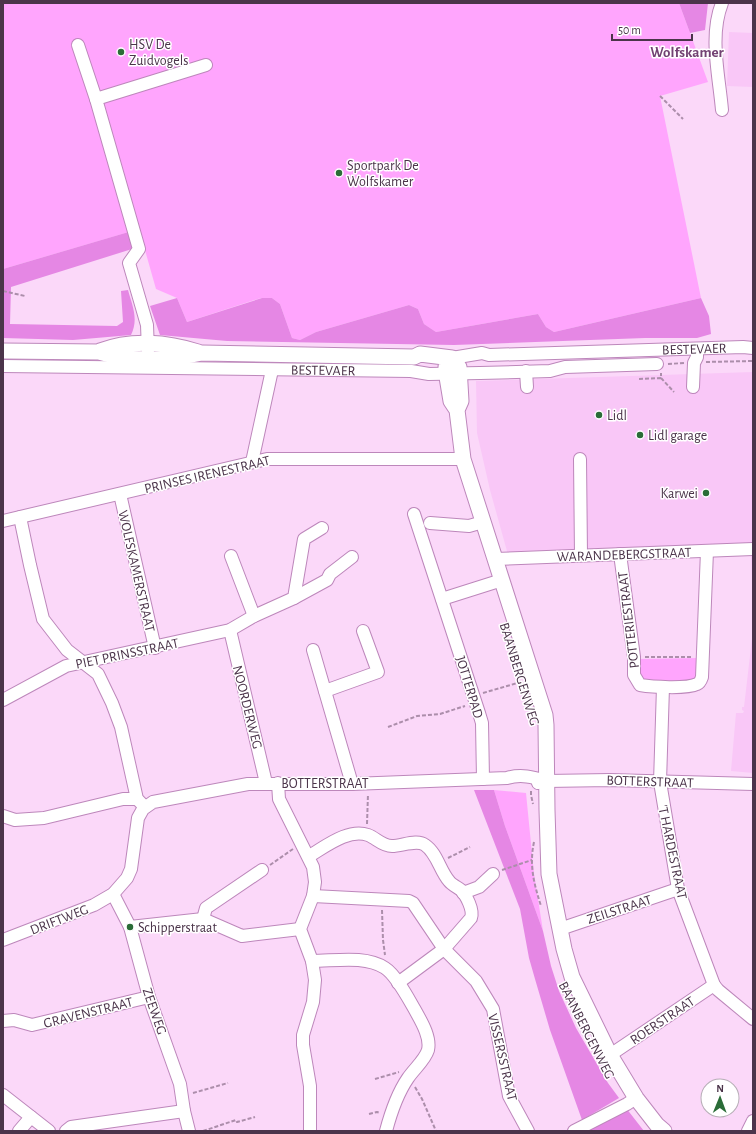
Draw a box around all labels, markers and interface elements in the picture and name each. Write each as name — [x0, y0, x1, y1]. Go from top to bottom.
scale bar — [612, 16, 692, 42]
text: 50 m — [618, 24, 641, 36]
place label: HSV De Zuidvogels — [129, 38, 188, 68]
district label: Wolfskamer — [650, 45, 725, 60]
marker: HSV De Zuidvogels — [116, 47, 126, 57]
place label: Sportpark De Wolfskamer — [347, 159, 419, 189]
marker: Sportpark De Wolfskamer — [334, 168, 344, 178]
street label: BESTEVAER — [662, 342, 727, 358]
street label: BESTEVAER — [291, 364, 356, 378]
place label: Lidl — [607, 409, 627, 423]
marker: Lidl — [594, 410, 604, 420]
place label: Lidl garage — [648, 429, 707, 443]
marker: Lidl garage — [635, 430, 645, 440]
street label: PRINSES IRENESTRAAT — [143, 454, 272, 496]
place label: Karwei — [660, 487, 698, 501]
marker: Karwei — [701, 488, 711, 498]
street label: WOLFSKAMERSTRAAT — [115, 509, 157, 633]
street label: WARANDEBERGSTRAAT — [556, 546, 692, 564]
street label: POTTERIESTRAAT — [616, 570, 642, 669]
street label: BAANBERGENWEG — [497, 621, 541, 728]
street label: PIET PRINSSTRAAT — [74, 636, 180, 672]
street label: JOTTERPAD — [453, 654, 485, 720]
street label: NOORDERWEG — [230, 664, 264, 750]
street label: BOTTERSTRAAT — [606, 773, 694, 791]
street label: BOTTERSTRAAT — [281, 777, 369, 791]
street label: 'T HARDESTRAAT — [655, 804, 689, 901]
street label: ZEILSTRAAT — [585, 893, 653, 927]
street label: DRIFTWEG — [28, 902, 90, 937]
place label: Schipperstraat — [138, 921, 218, 935]
marker: Schipperstraat — [125, 922, 135, 932]
street label: BAANBERGENWEG — [556, 980, 617, 1081]
street label: ZEEWEG — [140, 986, 169, 1036]
street label: ROERSTRAAT — [628, 994, 697, 1047]
street label: GRAVENSTRAAT — [42, 995, 134, 1031]
street label: VISSERSSTRAAT — [485, 1012, 519, 1102]
north arrow — [700, 1078, 740, 1118]
text: N — [716, 1083, 724, 1094]

